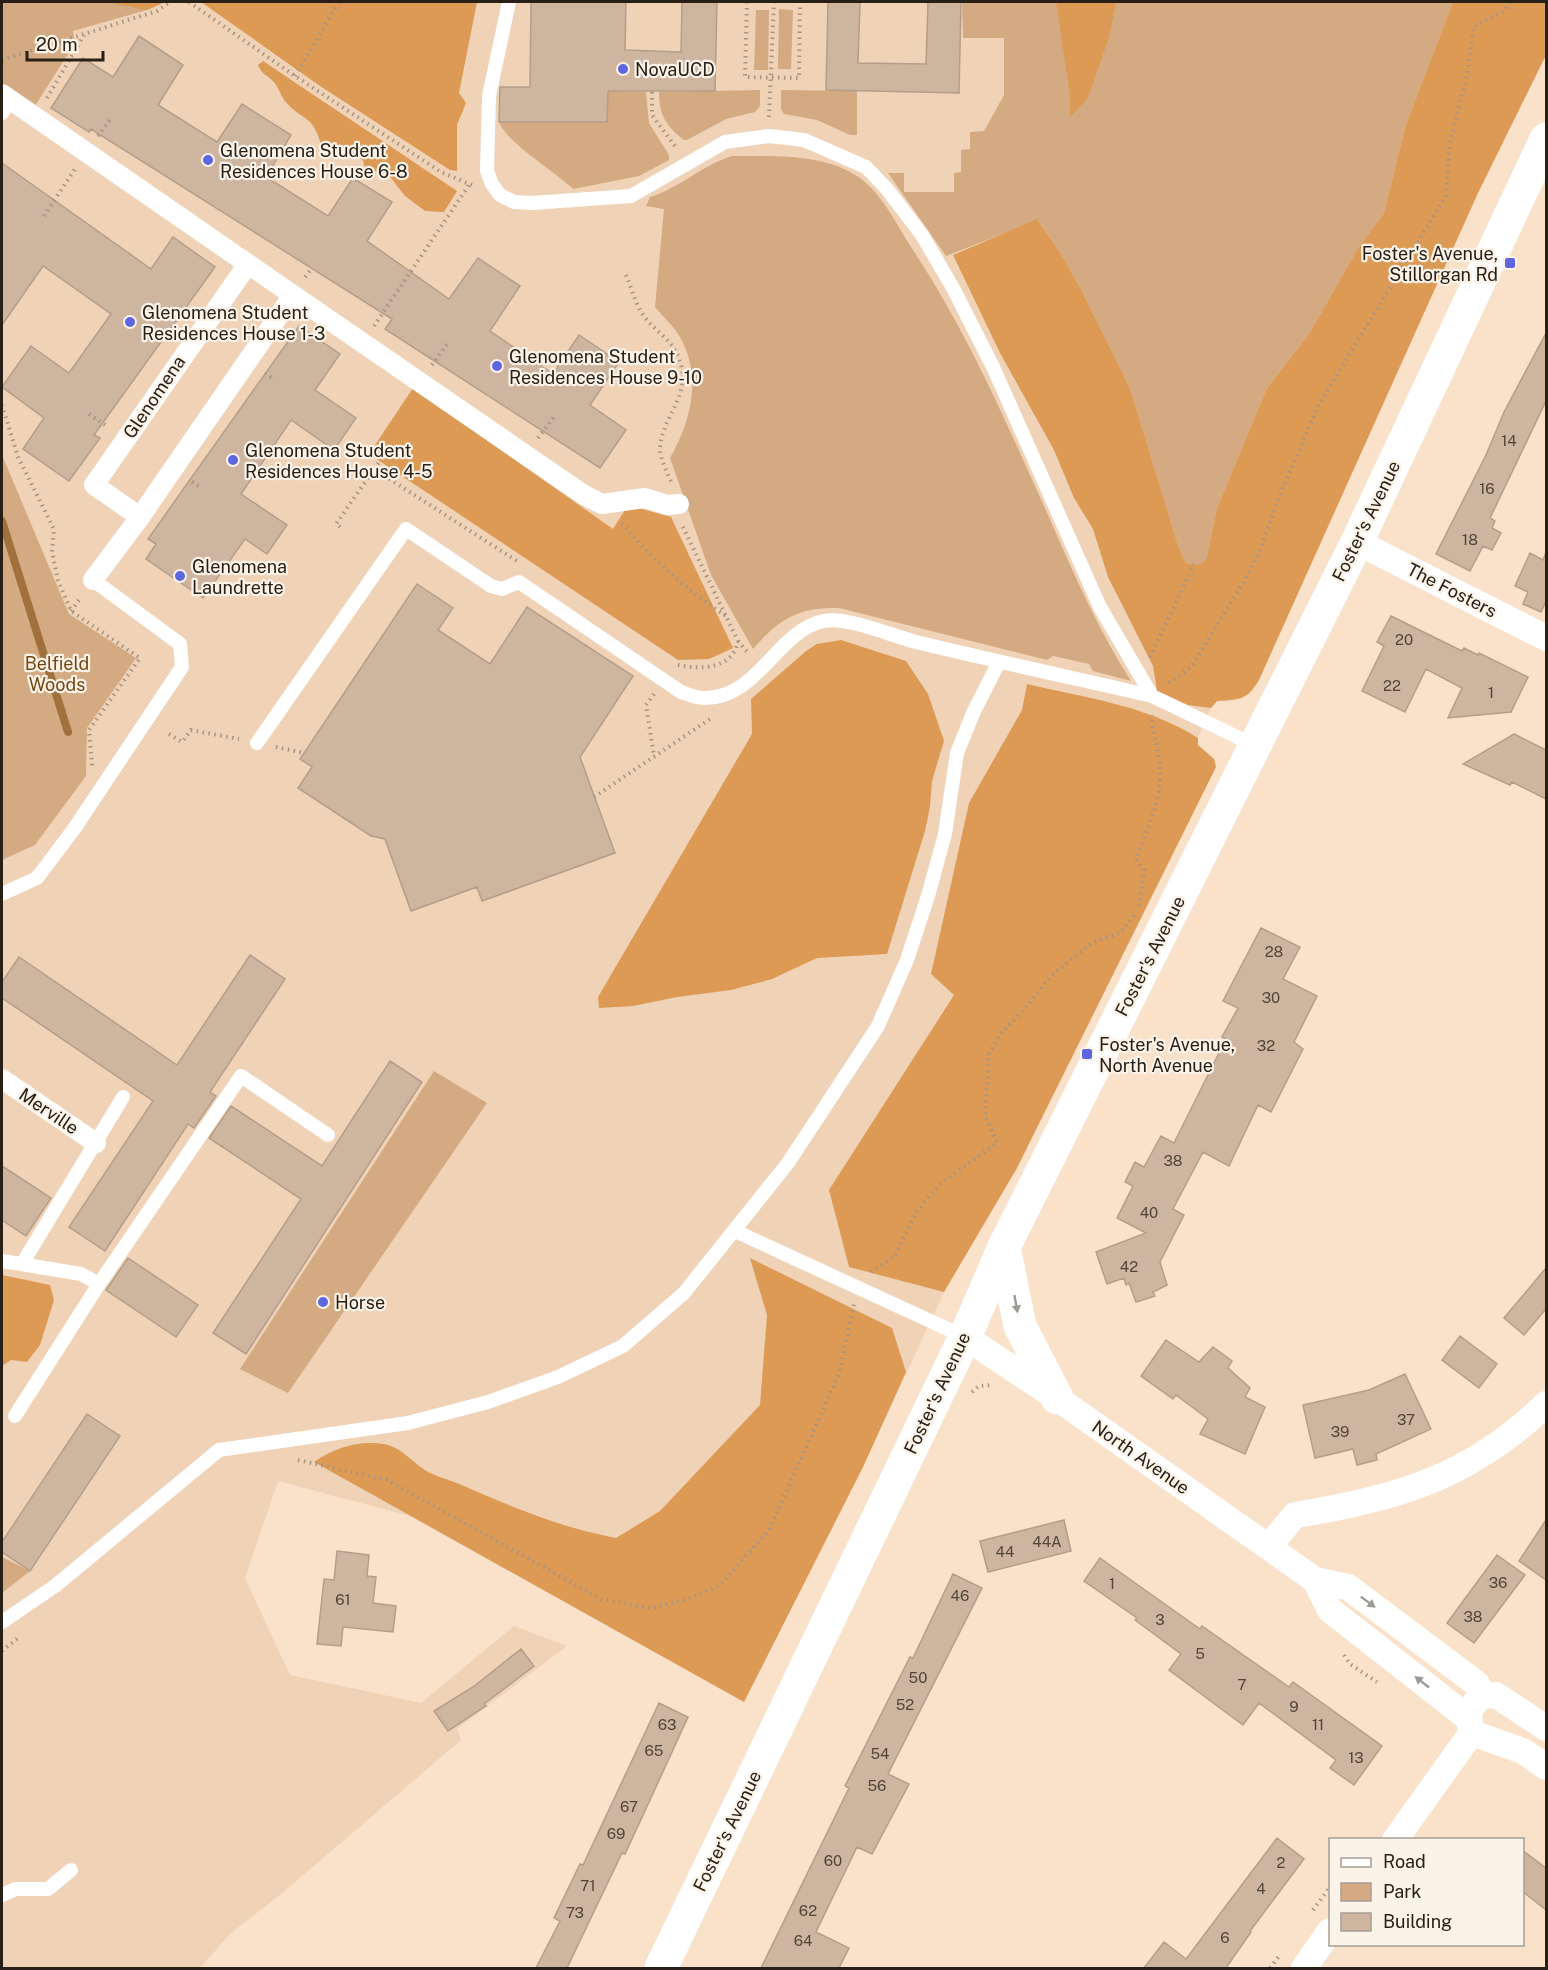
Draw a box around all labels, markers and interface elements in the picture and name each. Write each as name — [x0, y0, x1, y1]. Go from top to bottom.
scale bar — [27, 24, 104, 62]
text: 20 m — [36, 34, 78, 55]
place label: NovaUCD — [635, 59, 715, 80]
marker: NovaUCD — [616, 62, 630, 76]
place label: Glenomena Student Residences House 6-8 — [220, 140, 408, 182]
marker: Glenomena Student Residences House 6-8 — [201, 153, 215, 167]
place label: Foster's Avenue, Stillorgan Rd — [1362, 243, 1498, 285]
marker: Foster's Avenue, Stillorgan Rd — [1503, 256, 1517, 270]
place label: Glenomena Student Residences House 1-3 — [142, 302, 325, 344]
marker: Glenomena Student Residences House 1-3 — [123, 315, 137, 329]
place label: Glenomena Student Residences House 9-10 — [509, 346, 702, 388]
street label: Glenomena — [119, 352, 189, 442]
marker: Glenomena Student Residences House 9-10 — [490, 359, 504, 373]
house number: 14 — [1501, 432, 1517, 449]
place label: Glenomena Student Residences House 4-5 — [245, 440, 433, 482]
marker: Glenomena Student Residences House 4-5 — [226, 453, 240, 467]
street label: Foster's Avenue — [1328, 457, 1404, 585]
house number: 16 — [1479, 480, 1495, 497]
house number: 18 — [1462, 531, 1478, 548]
place label: Glenomena Laundrette — [192, 556, 287, 598]
street label: The Fosters — [1404, 558, 1500, 622]
marker: Glenomena Laundrette — [173, 569, 187, 583]
house number: 20 — [1395, 631, 1413, 648]
park label: Belfield Woods — [25, 653, 89, 695]
house number: 22 — [1383, 677, 1401, 694]
house number: 1 — [1488, 684, 1494, 701]
street label: Foster's Avenue — [1111, 892, 1189, 1020]
house number: 28 — [1265, 943, 1283, 960]
house number: 30 — [1262, 989, 1280, 1006]
place label: Foster's Avenue, North Avenue — [1099, 1034, 1235, 1076]
house number: 32 — [1257, 1037, 1275, 1054]
marker: Foster's Avenue, North Avenue — [1080, 1047, 1094, 1061]
street label: Merville — [15, 1083, 83, 1139]
house number: 38 — [1163, 1152, 1183, 1169]
house number: 40 — [1140, 1204, 1158, 1221]
house number: 42 — [1120, 1258, 1138, 1275]
place label: Horse — [335, 1292, 385, 1313]
marker: Horse — [316, 1295, 330, 1309]
one-way arrow — [1012, 1295, 1021, 1314]
street label: Foster's Avenue — [900, 1329, 974, 1457]
house number: 37 — [1397, 1411, 1415, 1428]
street label: North Avenue — [1088, 1416, 1194, 1498]
house number: 39 — [1331, 1423, 1349, 1440]
house number: 44A — [1032, 1533, 1062, 1550]
house number: 44 — [996, 1543, 1014, 1560]
house number: 36 — [1489, 1574, 1507, 1591]
house number: 1 — [1109, 1575, 1115, 1592]
house number: 46 — [951, 1587, 969, 1604]
house number: 61 — [335, 1591, 351, 1608]
one-way arrow — [1359, 1596, 1375, 1608]
house number: 38 — [1463, 1608, 1483, 1625]
house number: 3 — [1155, 1611, 1165, 1628]
house number: 5 — [1195, 1645, 1205, 1662]
house number: 50 — [909, 1669, 927, 1686]
house number: 7 — [1237, 1676, 1247, 1693]
one-way arrow — [1414, 1676, 1430, 1688]
house number: 52 — [896, 1696, 914, 1713]
house number: 9 — [1289, 1698, 1299, 1715]
house number: 63 — [658, 1716, 676, 1733]
house number: 11 — [1312, 1716, 1324, 1733]
house number: 65 — [645, 1742, 663, 1759]
house number: 54 — [870, 1745, 890, 1762]
house number: 13 — [1348, 1749, 1364, 1766]
street label: Foster's Avenue — [689, 1767, 765, 1895]
house number: 56 — [868, 1777, 886, 1794]
house number: 67 — [620, 1798, 638, 1815]
house number: 69 — [607, 1825, 625, 1842]
legend — [1329, 1838, 1524, 1946]
text: Road — [1383, 1851, 1426, 1872]
house number: 60 — [824, 1852, 842, 1869]
house number: 2 — [1277, 1854, 1286, 1871]
house number: 71 — [580, 1877, 596, 1894]
house number: 4 — [1256, 1880, 1266, 1897]
text: Park — [1383, 1881, 1421, 1902]
house number: 62 — [799, 1902, 817, 1919]
house number: 73 — [566, 1904, 584, 1921]
text: Building — [1383, 1911, 1452, 1932]
house number: 6 — [1220, 1929, 1230, 1946]
house number: 64 — [794, 1932, 812, 1949]

